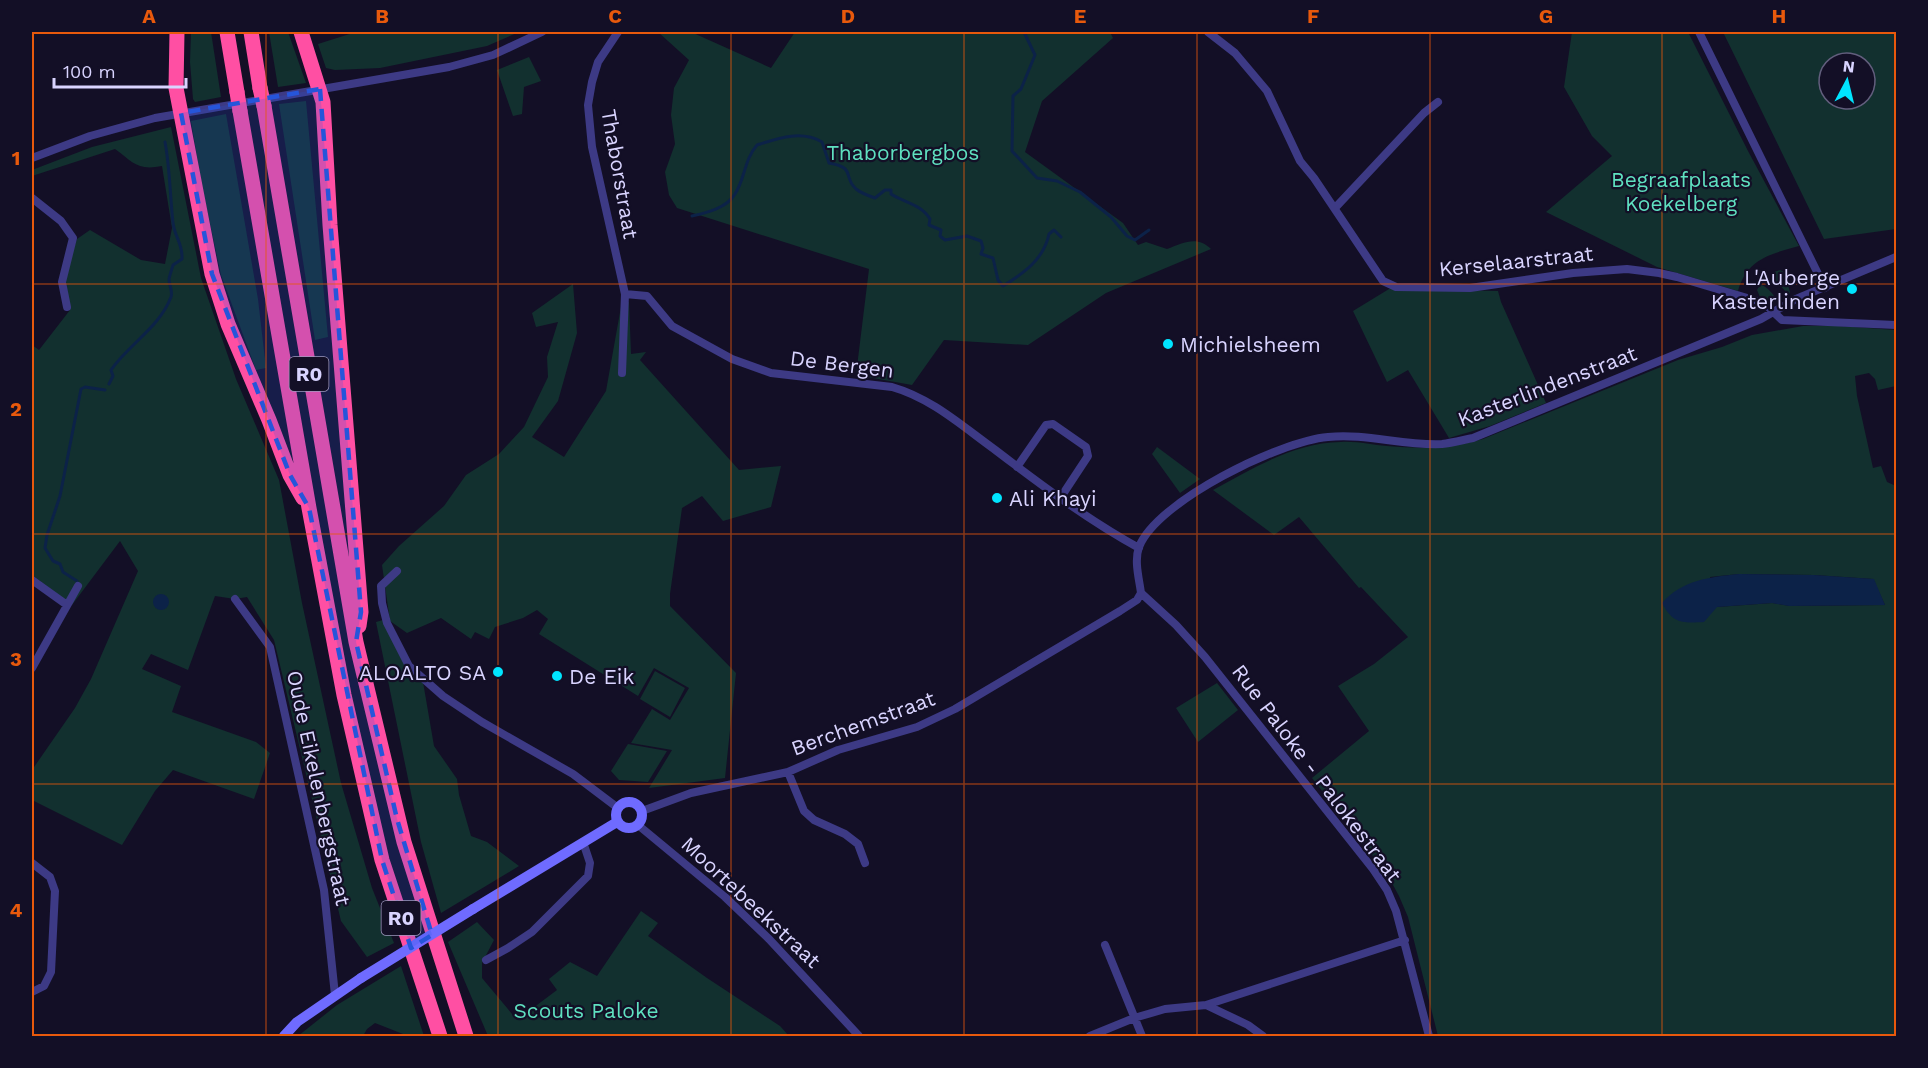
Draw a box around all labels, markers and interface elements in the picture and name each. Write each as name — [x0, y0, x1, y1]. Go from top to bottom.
text: A — [142, 4, 156, 28]
text: B — [375, 4, 389, 28]
text: C — [608, 4, 622, 28]
text: D — [841, 4, 855, 28]
text: E — [1074, 4, 1086, 28]
text: F — [1307, 4, 1319, 28]
text: G — [1539, 4, 1553, 28]
text: H — [1772, 4, 1786, 28]
scale bar — [54, 51, 186, 89]
north arrow — [1817, 51, 1877, 111]
text: N — [1842, 56, 1856, 77]
text: 100 m — [63, 61, 116, 82]
street label: Thaborstraat — [596, 107, 644, 241]
park label: Thaborbergbos — [827, 140, 979, 165]
text: 1 — [12, 146, 20, 170]
park label: Begraafplaats Koekelberg — [1611, 167, 1751, 216]
street label: Kerselaarstraat — [1438, 240, 1595, 282]
place label: L'Auberge Kasterlinden — [1711, 265, 1840, 314]
marker: L'Auberge Kasterlinden — [1845, 282, 1859, 296]
place label: Michielsheem — [1180, 332, 1321, 357]
marker: Michielsheem — [1161, 337, 1175, 351]
street label: Kasterlindenstraat — [1454, 340, 1640, 432]
street label: De Bergen — [789, 345, 895, 383]
road number: R0 — [290, 357, 328, 391]
text: 2 — [10, 397, 22, 421]
place label: Ali Khayi — [1009, 486, 1097, 511]
marker: Ali Khayi — [990, 491, 1004, 505]
text: 3 — [10, 647, 22, 671]
street label: Rue Paloke - Palokestraat — [1227, 659, 1407, 887]
place label: ALOALTO SA — [359, 660, 486, 685]
place label: De Eik — [569, 664, 634, 689]
marker: ALOALTO SA — [491, 665, 505, 679]
street label: Oude Eikelenbergstraat — [282, 668, 356, 908]
marker: De Eik — [550, 669, 564, 683]
street label: Berchemstraat — [788, 685, 939, 761]
street label: Moortebeekstraat — [676, 831, 826, 973]
text: 4 — [10, 898, 23, 922]
road number: R0 — [382, 901, 420, 935]
park label: Scouts Paloke — [513, 998, 659, 1023]

